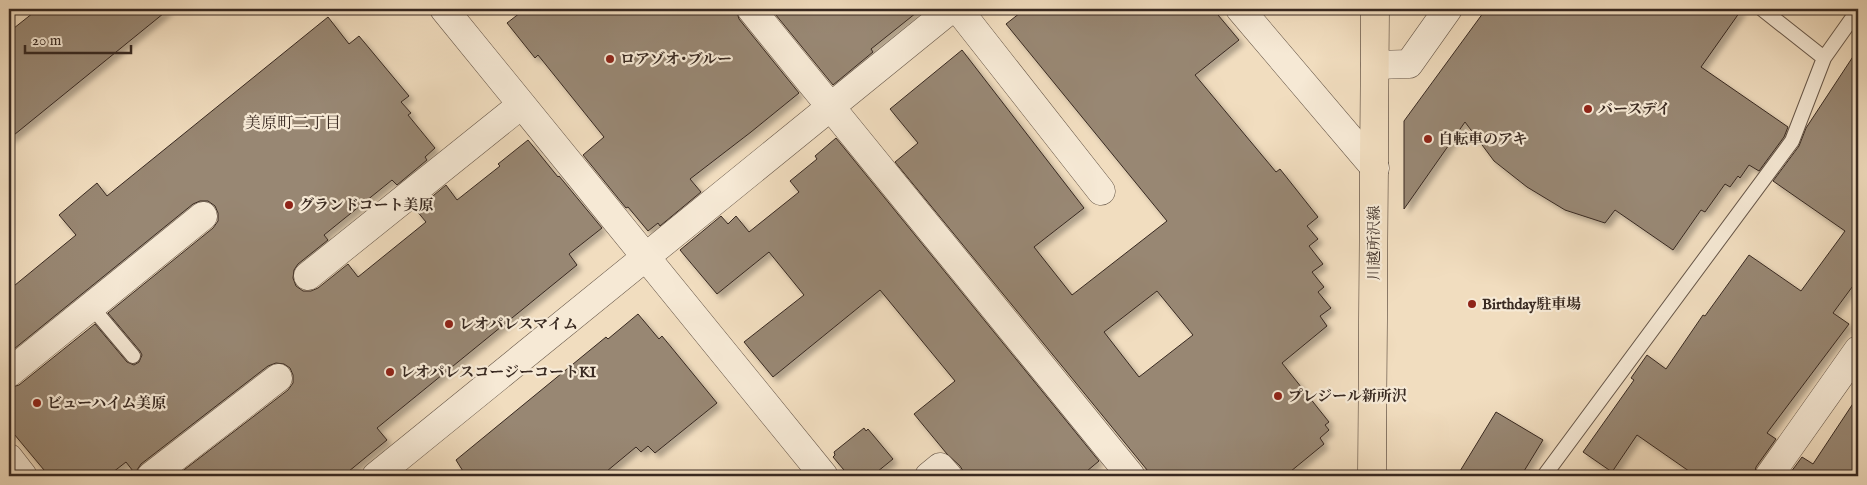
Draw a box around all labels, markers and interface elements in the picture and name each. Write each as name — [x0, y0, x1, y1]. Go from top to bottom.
scale bar — [25, 22, 131, 54]
text: 20 m — [32, 31, 62, 50]
place label: ロアゾオ･ブルー — [620, 50, 732, 69]
marker: ロアゾオ･ブルー — [604, 53, 616, 65]
place label: バースデイ — [1598, 100, 1671, 119]
marker: バースデイ — [1582, 103, 1594, 115]
district label: 美原町二丁目 — [245, 114, 341, 134]
place label: 自転車のアキ — [1438, 130, 1527, 149]
marker: 自転車のアキ — [1422, 133, 1434, 145]
place label: グランドコート美原 — [299, 196, 433, 215]
marker: グランドコート美原 — [283, 199, 295, 211]
street label: 川越所沢線 — [1365, 205, 1384, 281]
place label: Birthday駐車場 — [1482, 295, 1581, 314]
marker: Birthday駐車場 — [1466, 298, 1478, 310]
place label: レオパレスマイム — [459, 315, 578, 334]
marker: レオパレスマイム — [443, 318, 455, 330]
place label: レオパレスコージーコートKI — [400, 363, 597, 382]
marker: レオパレスコージーコートKI — [384, 366, 396, 378]
place label: プレジール新所沢 — [1288, 387, 1407, 406]
marker: プレジール新所沢 — [1272, 390, 1284, 402]
place label: ビューハイム美原 — [47, 394, 166, 413]
marker: ビューハイム美原 — [31, 397, 43, 409]

